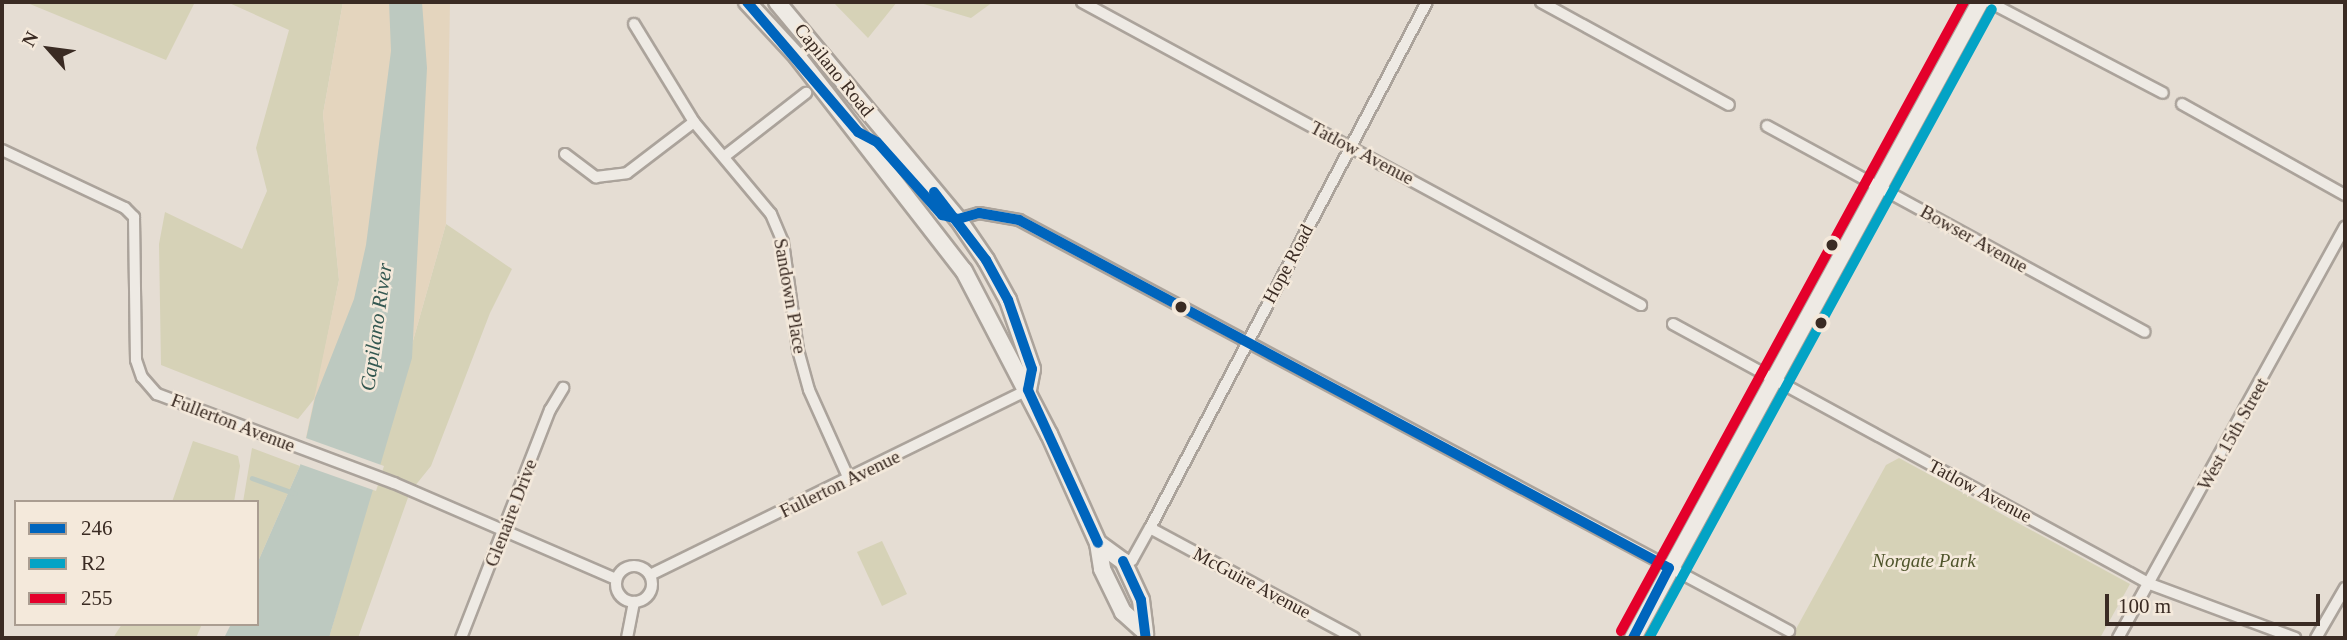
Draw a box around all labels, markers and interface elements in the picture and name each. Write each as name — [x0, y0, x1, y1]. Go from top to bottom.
north arrow — [14, 14, 84, 84]
street label: Capilano Road — [789, 19, 879, 121]
text: N — [18, 28, 43, 50]
street label: Tatlow Avenue — [1306, 116, 1418, 190]
street label: Bowser Avenue — [1916, 200, 2032, 278]
street label: Hope Road — [1258, 221, 1318, 307]
street label: Sandown Place — [769, 237, 811, 355]
unlabelled marker — [1825, 238, 1839, 252]
water label: Capilano River — [355, 261, 397, 393]
unlabelled marker — [1174, 300, 1188, 314]
unlabelled marker — [1814, 316, 1828, 330]
street label: West 15th Street — [2193, 374, 2273, 494]
street label: Fullerton Avenue — [167, 389, 299, 457]
street label: Fullerton Avenue — [776, 445, 904, 523]
street label: Tatlow Avenue — [1924, 454, 2036, 528]
street label: Glenaire Drive — [480, 456, 542, 570]
legend — [14, 500, 259, 626]
text: 246 — [81, 516, 113, 540]
street label: McGuire Avenue — [1189, 542, 1315, 624]
park label: Norgate Park — [1872, 550, 1976, 572]
text: R2 — [81, 551, 106, 575]
scale bar — [2109, 580, 2324, 624]
text: 255 — [81, 586, 113, 610]
text: 100 m — [2118, 594, 2171, 618]

